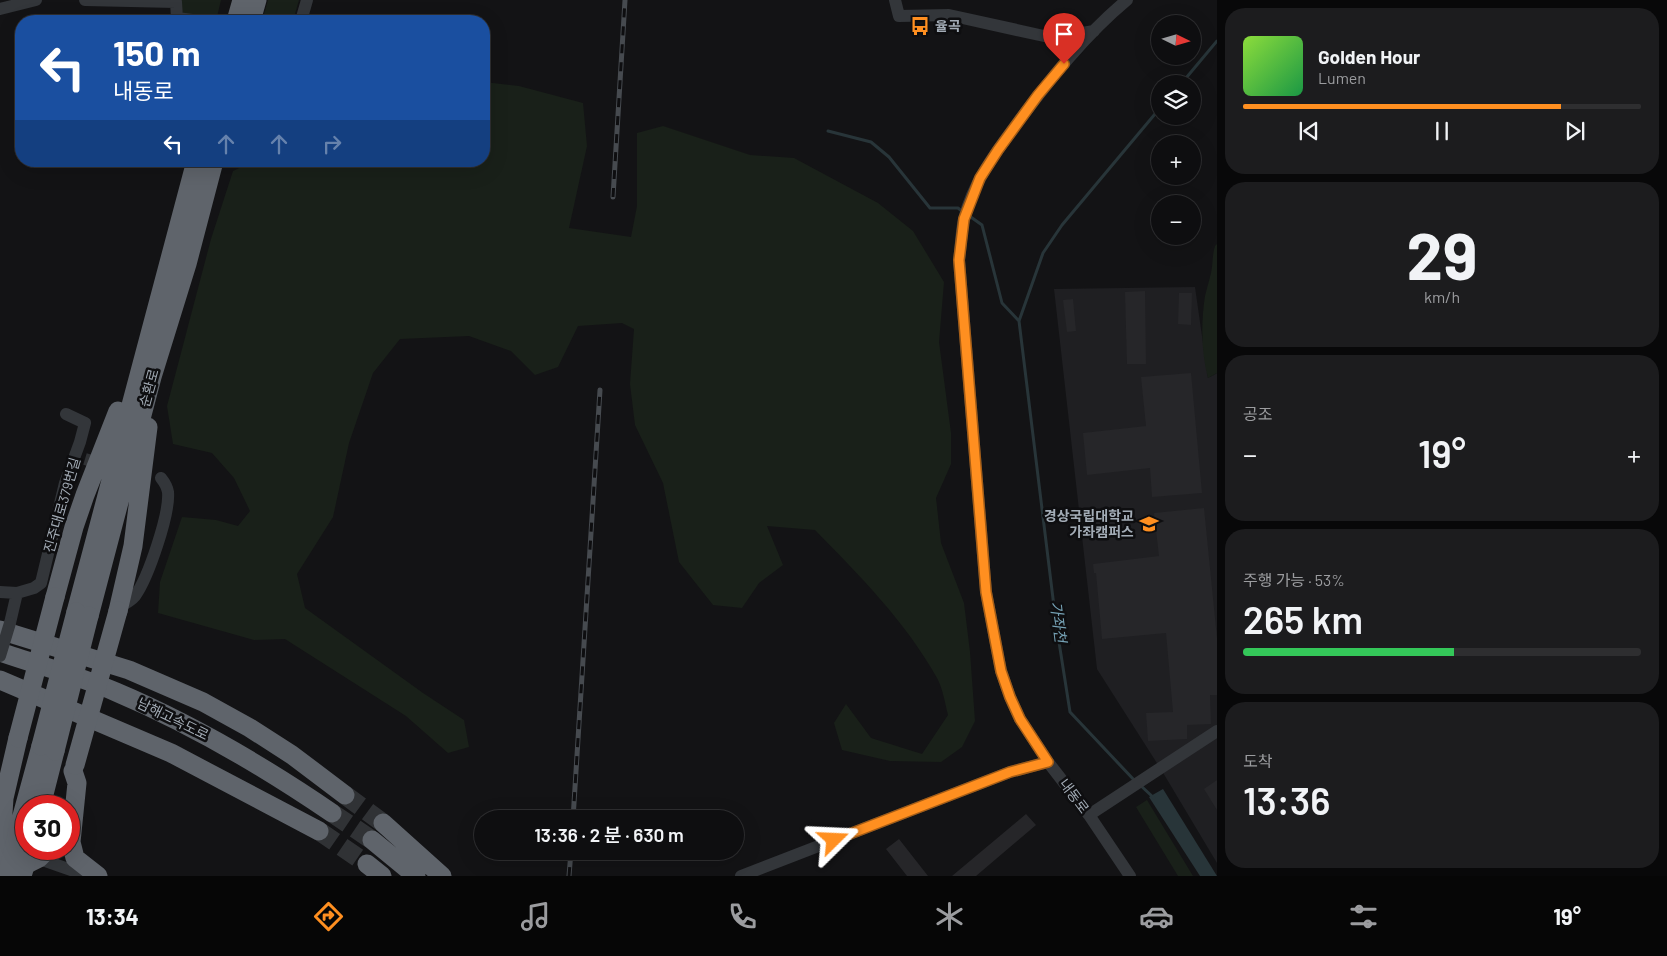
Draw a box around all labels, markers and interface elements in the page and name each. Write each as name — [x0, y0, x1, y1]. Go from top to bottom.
pin — [1043, 13, 1085, 64]
bus stop icon: 율곡 — [909, 15, 931, 37]
north arrow — [1151, 15, 1201, 65]
map controls — [1151, 15, 1201, 245]
place label: 율곡 — [935, 17, 961, 34]
icon: arrive — [1050, 20, 1078, 48]
text: 150 m — [113, 31, 200, 73]
icon: left — [30, 35, 95, 100]
text: Golden Hour — [1318, 45, 1420, 68]
text: Lumen — [1318, 68, 1366, 87]
button: layers — [1151, 75, 1201, 125]
text: 내동로 — [113, 77, 174, 103]
icon: previous — [1295, 117, 1323, 145]
icon: pause — [1428, 117, 1456, 145]
icon: next — [1561, 117, 1589, 145]
icon: left — [159, 130, 187, 158]
icon: ahead — [212, 130, 240, 158]
icon: ahead — [265, 130, 293, 158]
icon: right — [318, 130, 346, 158]
button: + — [1151, 135, 1201, 185]
button: − — [1151, 195, 1201, 245]
text: 29 — [1407, 215, 1477, 293]
text: km/h — [1424, 287, 1460, 306]
street label: 순환로 — [135, 367, 162, 409]
text: 공조 — [1243, 404, 1272, 423]
text: 19° — [1418, 430, 1466, 476]
text: − — [1243, 437, 1257, 471]
text: + — [1627, 437, 1641, 471]
street label: 진주대로379번길 — [40, 455, 83, 555]
place label: 경상국립대학교 가좌캠퍼스 — [1044, 507, 1134, 540]
school or university icon: 경상국립대학교 가좌캠퍼스 — [1138, 513, 1160, 535]
text: 주행 가능 · 53% — [1243, 570, 1345, 589]
text: 265 km — [1243, 596, 1363, 642]
water label: 가좌천 — [1048, 600, 1071, 646]
street label: 남해고속도로 — [135, 694, 212, 743]
text: 도착 — [1243, 751, 1272, 770]
street label: 내동로 — [1056, 775, 1093, 816]
text: 13:36 — [1243, 777, 1330, 823]
speed limit sign: 30 — [15, 795, 80, 860]
position arrow — [807, 813, 859, 865]
text: 13:36 · 2 분 · 630 m — [534, 823, 684, 846]
icon: directions — [311, 899, 346, 934]
icon: music — [518, 899, 553, 934]
icon: phone — [725, 899, 760, 934]
icon: climate — [932, 899, 967, 934]
icon: car — [1139, 899, 1174, 934]
icon: filters — [1346, 899, 1381, 934]
text: 13:34 — [86, 903, 139, 929]
text: 19° — [1553, 903, 1581, 929]

